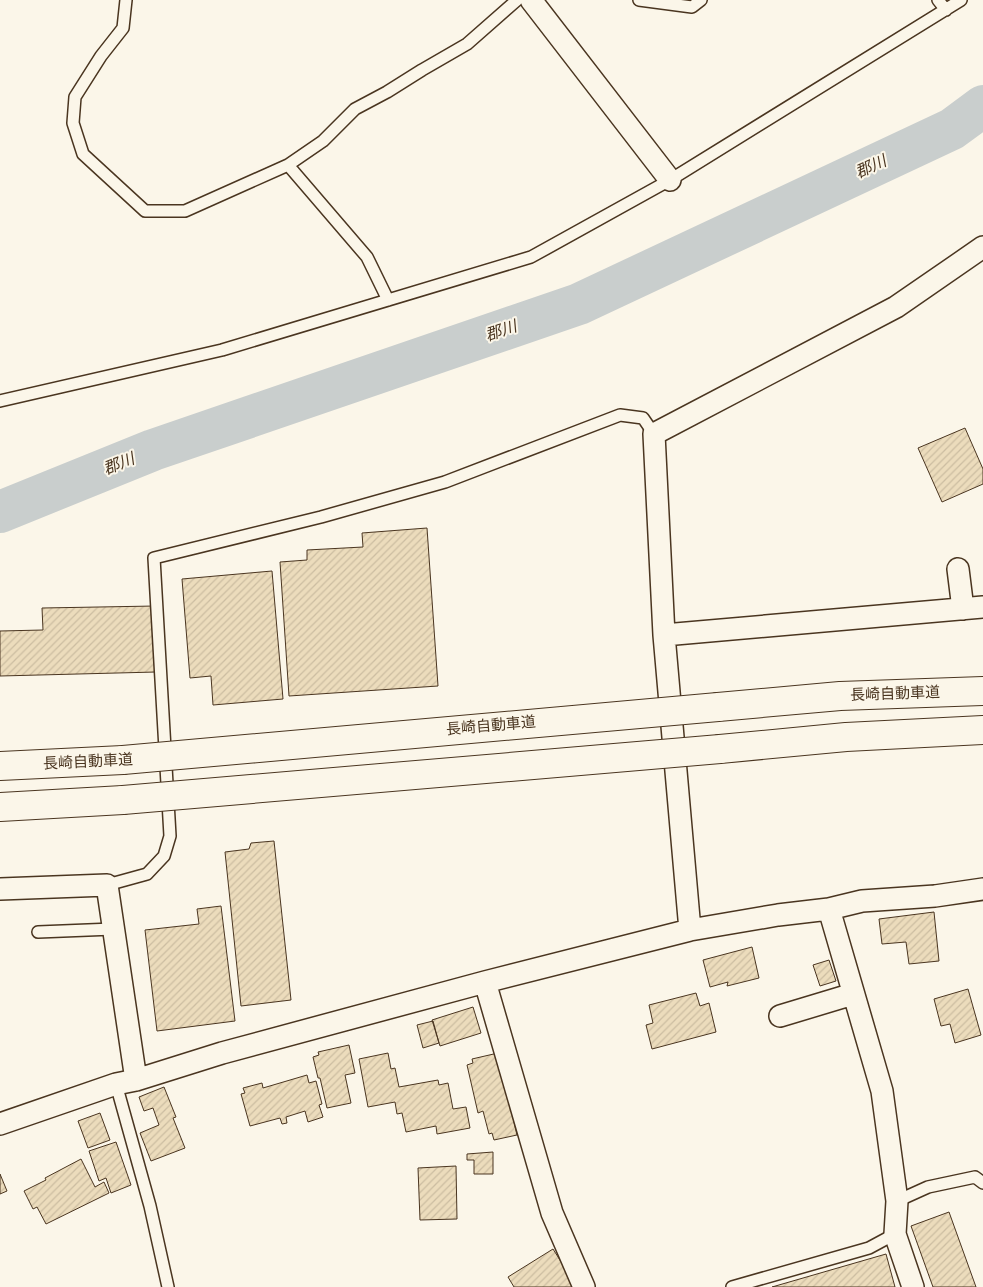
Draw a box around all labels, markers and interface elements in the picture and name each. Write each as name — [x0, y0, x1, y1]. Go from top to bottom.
water label: 郡川 — [853, 152, 891, 181]
water label: 郡川 — [483, 318, 521, 344]
water label: 郡川 — [101, 450, 139, 477]
street label: 長崎自動車道 — [850, 684, 940, 703]
street label: 長崎自動車道 — [445, 714, 536, 737]
street label: 長崎自動車道 — [43, 751, 133, 772]

